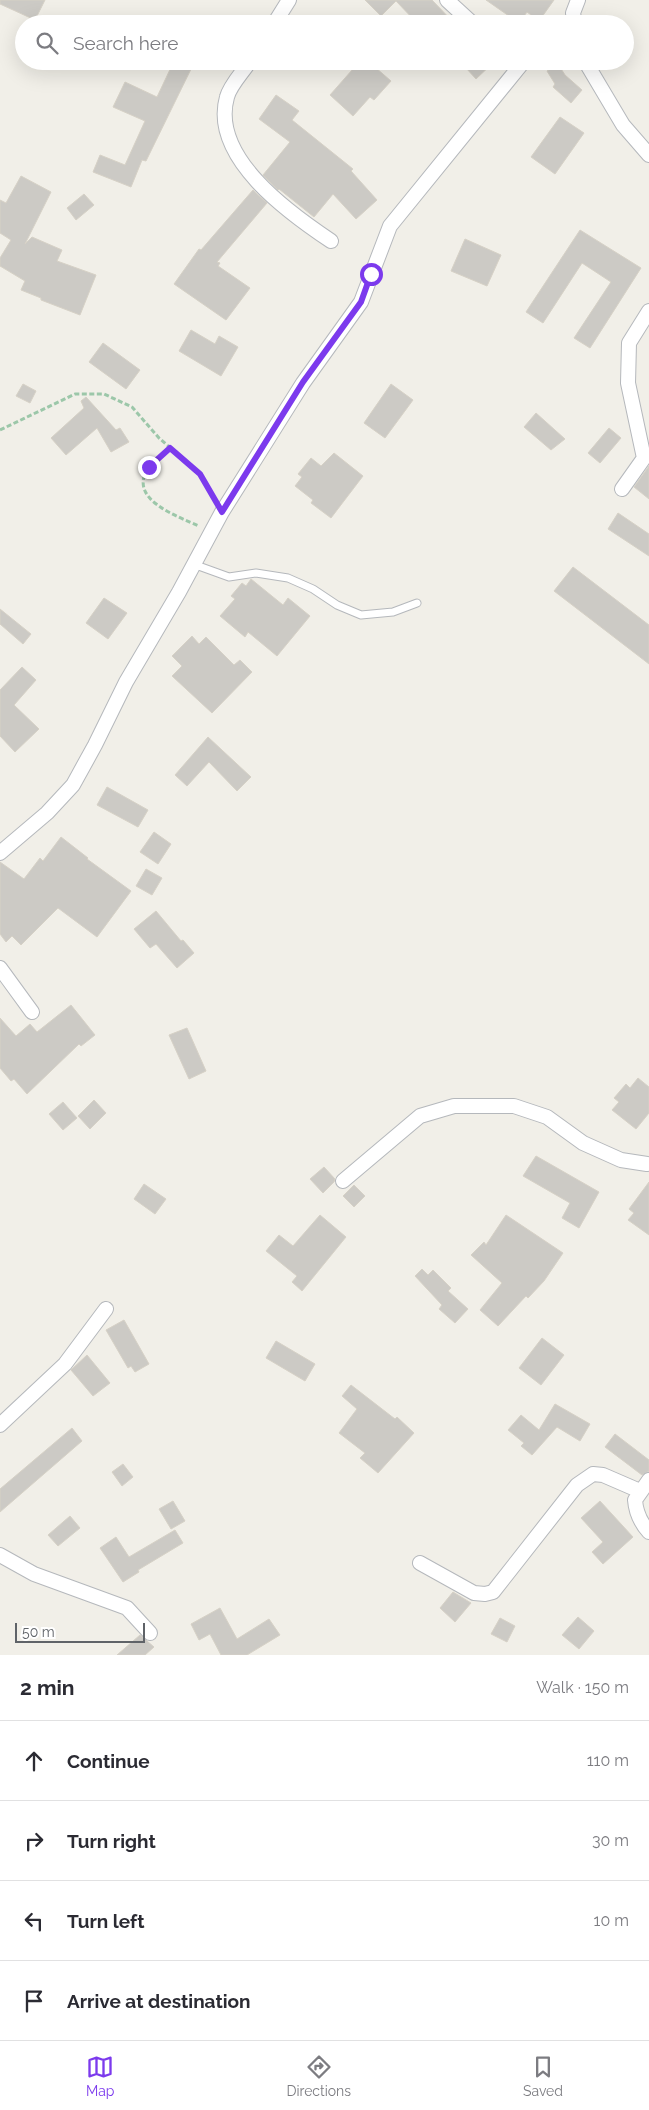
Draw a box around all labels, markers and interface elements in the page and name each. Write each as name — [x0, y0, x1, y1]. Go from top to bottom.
search box — [15, 15, 634, 70]
icon: search — [33, 29, 61, 57]
text: Search here — [73, 32, 179, 54]
route start — [360, 263, 383, 286]
route end — [138, 456, 161, 479]
scale bar — [15, 1620, 145, 1643]
text: 50 m — [22, 1624, 55, 1640]
text: 2 min — [20, 1675, 74, 1700]
text: Walk · 150 m — [536, 1678, 629, 1697]
icon: ahead — [20, 1747, 48, 1775]
text: Continue — [67, 1750, 150, 1772]
text: 110 m — [587, 1751, 629, 1770]
icon: right — [20, 1827, 48, 1855]
text: Turn right — [67, 1830, 156, 1852]
text: 30 m — [592, 1831, 629, 1850]
icon: left — [20, 1907, 48, 1935]
text: Turn left — [67, 1910, 144, 1932]
text: 10 m — [594, 1911, 629, 1930]
icon: arrive — [20, 1987, 48, 2015]
text: Arrive at destination — [67, 1990, 251, 2012]
tab: Map — [86, 2053, 114, 2099]
tab: Directions — [286, 2053, 351, 2099]
tab: Saved — [523, 2053, 563, 2099]

